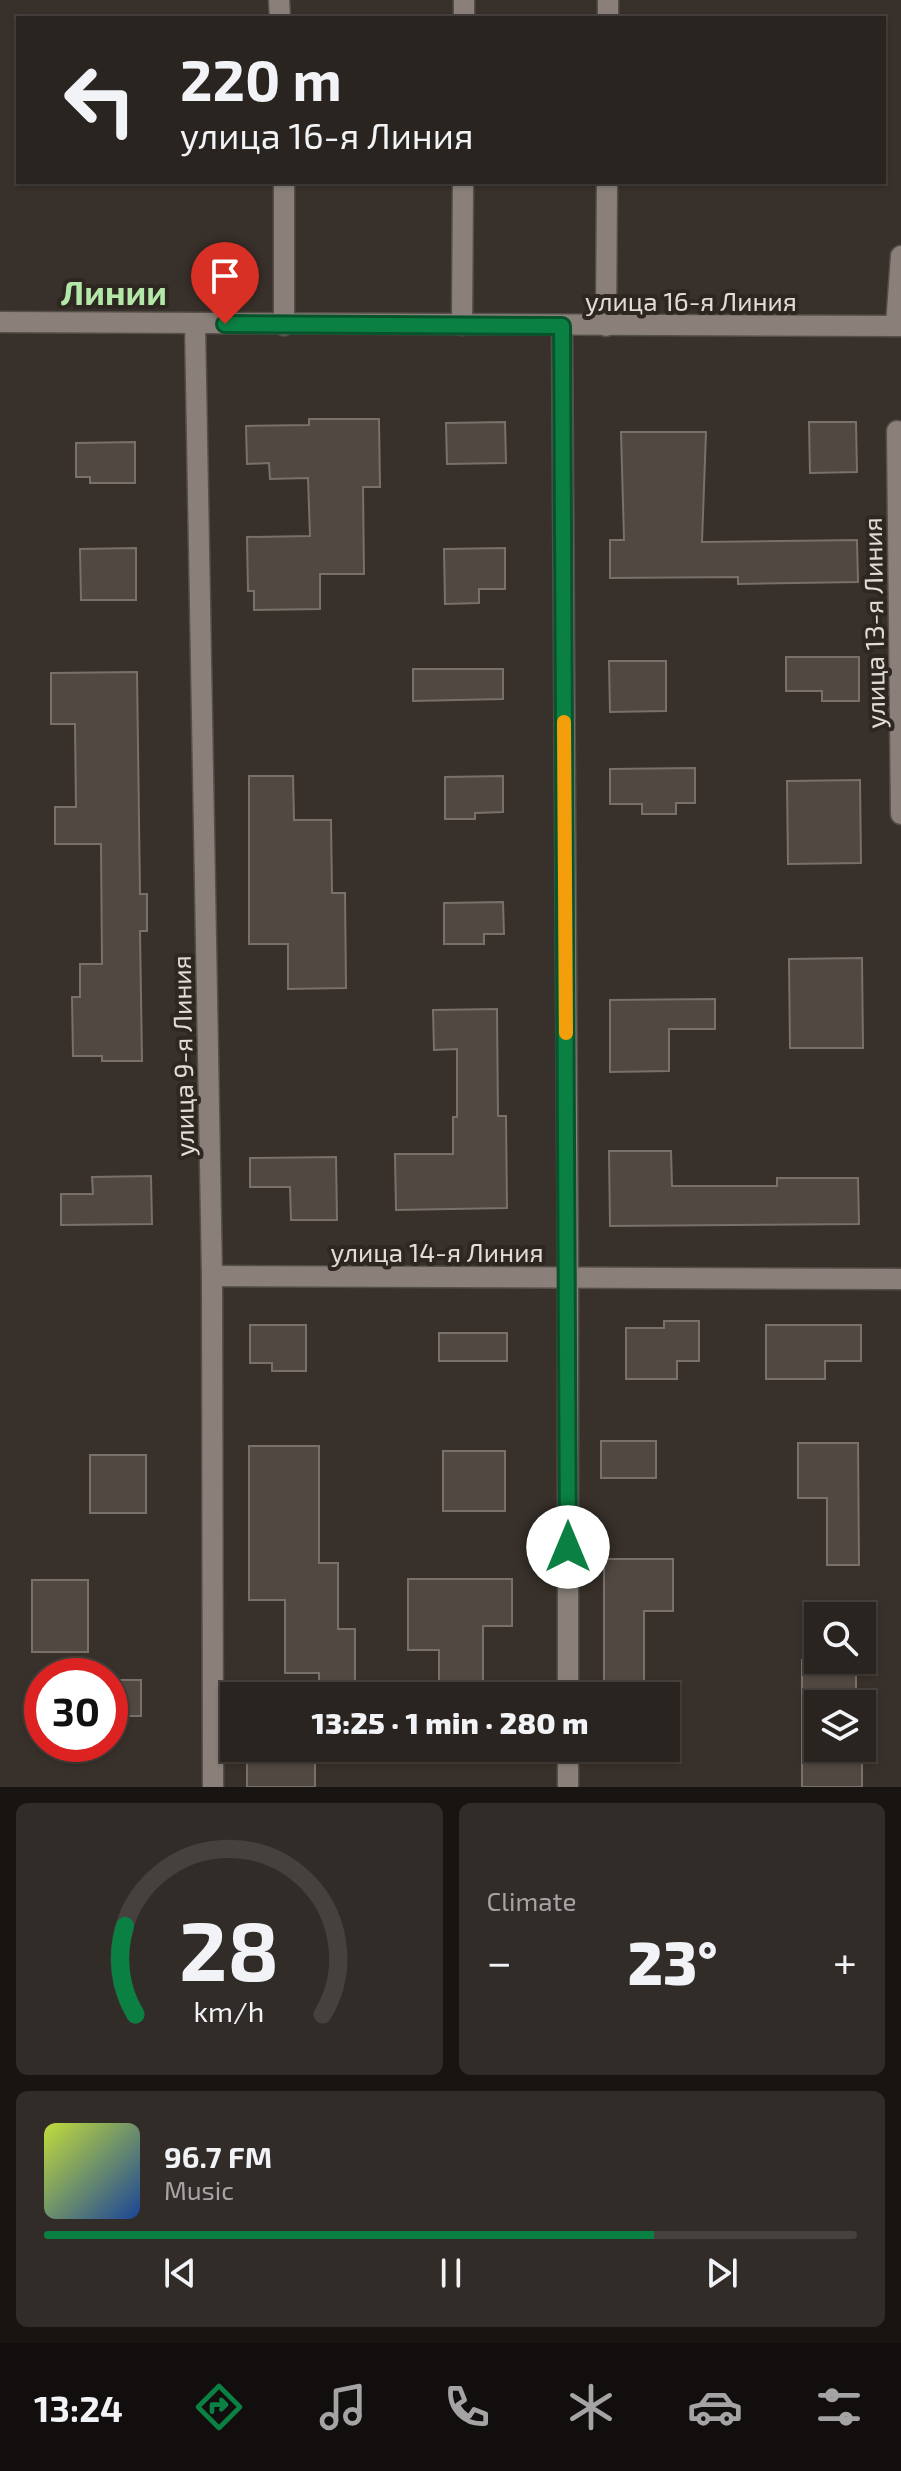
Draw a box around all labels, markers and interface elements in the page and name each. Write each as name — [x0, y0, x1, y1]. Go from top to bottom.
text: 220 m — [180, 45, 342, 112]
icon: left — [48, 48, 152, 152]
text: улица 16-я Линия — [180, 113, 473, 156]
pin — [191, 242, 259, 324]
icon: arrive — [203, 254, 247, 298]
district label: Линии — [61, 271, 167, 312]
street label: улица 16-я Линия — [585, 285, 797, 317]
street label: улица 13-я Линия — [856, 517, 891, 729]
street label: улица 9-я Линия — [165, 955, 200, 1157]
street label: улица 14-я Линия — [330, 1236, 544, 1268]
position arrow — [526, 1505, 610, 1589]
map controls — [804, 1602, 876, 1762]
button: search — [804, 1602, 876, 1674]
speed limit sign: 30 — [24, 1658, 128, 1762]
button: layers — [804, 1690, 876, 1762]
text: 13:25 · 1 min · 280 m — [312, 1704, 588, 1740]
text: Climate — [487, 1885, 576, 1916]
text: 28 — [179, 1898, 279, 1998]
text: 23° — [628, 1925, 717, 1997]
text: − — [487, 1934, 512, 1987]
text: + — [833, 1934, 857, 1987]
text: km/h — [194, 1993, 265, 2028]
text: 96.7 FM — [164, 2138, 272, 2174]
text: Music — [164, 2174, 234, 2205]
icon: previous — [158, 2251, 202, 2295]
icon: pause — [429, 2251, 473, 2295]
icon: next — [700, 2251, 744, 2295]
icon: directions — [191, 2379, 247, 2435]
icon: music — [315, 2379, 371, 2435]
icon: phone — [439, 2379, 495, 2435]
icon: climate — [563, 2379, 619, 2435]
icon: car — [687, 2379, 743, 2435]
icon: filters — [811, 2379, 867, 2435]
text: 13:24 — [34, 2386, 123, 2429]

